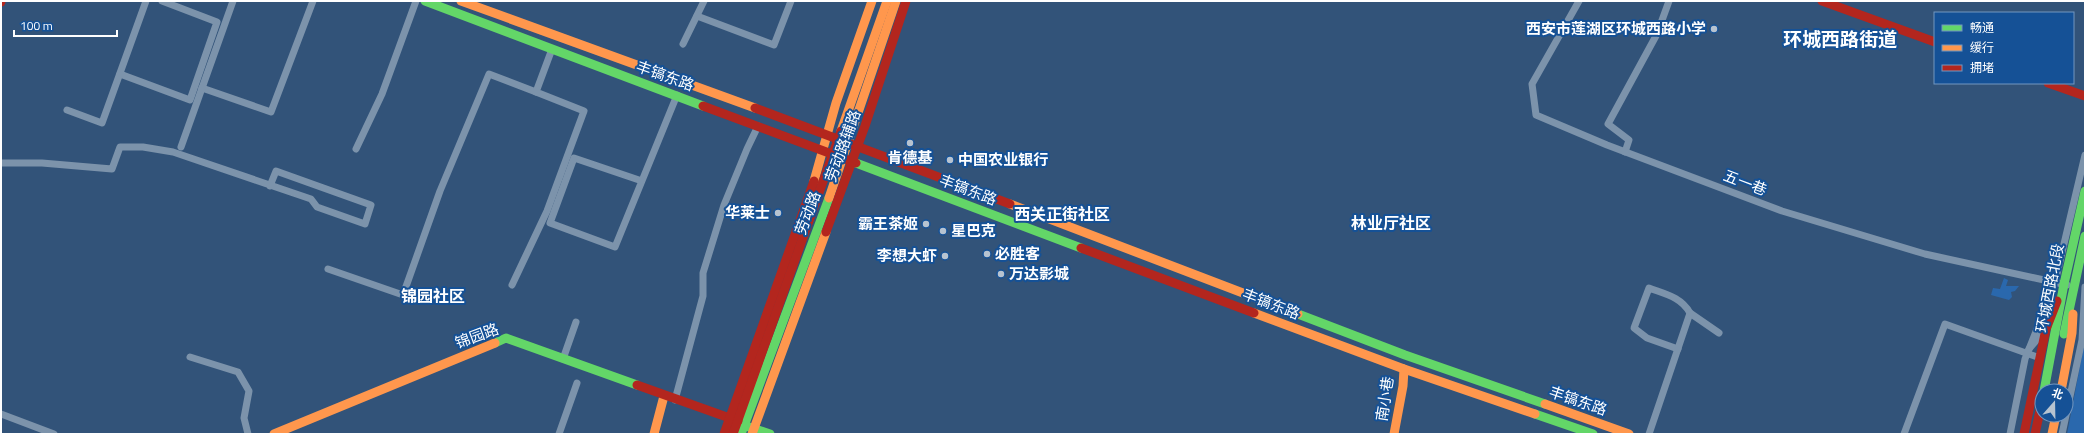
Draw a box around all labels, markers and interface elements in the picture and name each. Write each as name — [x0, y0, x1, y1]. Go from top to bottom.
scale bar — [14, 12, 117, 38]
legend — [1934, 12, 2074, 84]
text: 100 m — [20, 16, 53, 35]
place label: 西安市莲湖区环城西路小学 — [1526, 17, 1706, 40]
text: 畅通 — [1970, 18, 1994, 37]
marker: 西安市莲湖区环城西路小学 — [1709, 24, 1719, 34]
district label: 环城西路街道 — [1783, 24, 1897, 53]
text: 缓行 — [1970, 38, 1994, 57]
street label: 丰镐东路 — [633, 54, 697, 97]
text: 拥堵 — [1970, 58, 1994, 77]
street label: 劳动路辅路 — [819, 107, 866, 185]
marker: 肯德基 — [905, 138, 915, 148]
place label: 肯德基 — [887, 146, 933, 169]
place label: 中国农业银行 — [958, 148, 1048, 171]
marker: 中国农业银行 — [945, 155, 955, 165]
street label: 五一巷 — [1720, 164, 1770, 201]
street label: 丰镐东路 — [936, 168, 1000, 211]
street label: 劳动路 — [789, 188, 826, 238]
place label: 华莱士 — [725, 201, 770, 224]
district label: 西关正街社区 — [1014, 202, 1110, 226]
marker: 华莱士 — [773, 208, 783, 218]
district label: 林业厅社区 — [1351, 211, 1431, 235]
place label: 霸王茶姬 — [858, 212, 918, 235]
marker: 霸王茶姬 — [921, 219, 931, 229]
place label: 星巴克 — [951, 219, 996, 242]
marker: 星巴克 — [938, 226, 948, 236]
place label: 必胜客 — [995, 242, 1040, 265]
street label: 环城西路北段 — [2030, 242, 2069, 334]
place label: 李想大虾 — [877, 244, 937, 267]
marker: 必胜客 — [982, 249, 992, 259]
marker: 李想大虾 — [940, 251, 950, 261]
place label: 万达影城 — [1009, 262, 1069, 285]
marker: 万达影城 — [996, 269, 1006, 279]
street label: 丰镐东路 — [1239, 282, 1303, 325]
district label: 锦园社区 — [401, 284, 465, 308]
street label: 锦园路 — [452, 317, 502, 354]
street label: 南小巷 — [1370, 375, 1399, 423]
street label: 丰镐东路 — [1546, 380, 1610, 421]
north arrow — [2034, 383, 2074, 423]
text: 北 — [2050, 384, 2065, 403]

